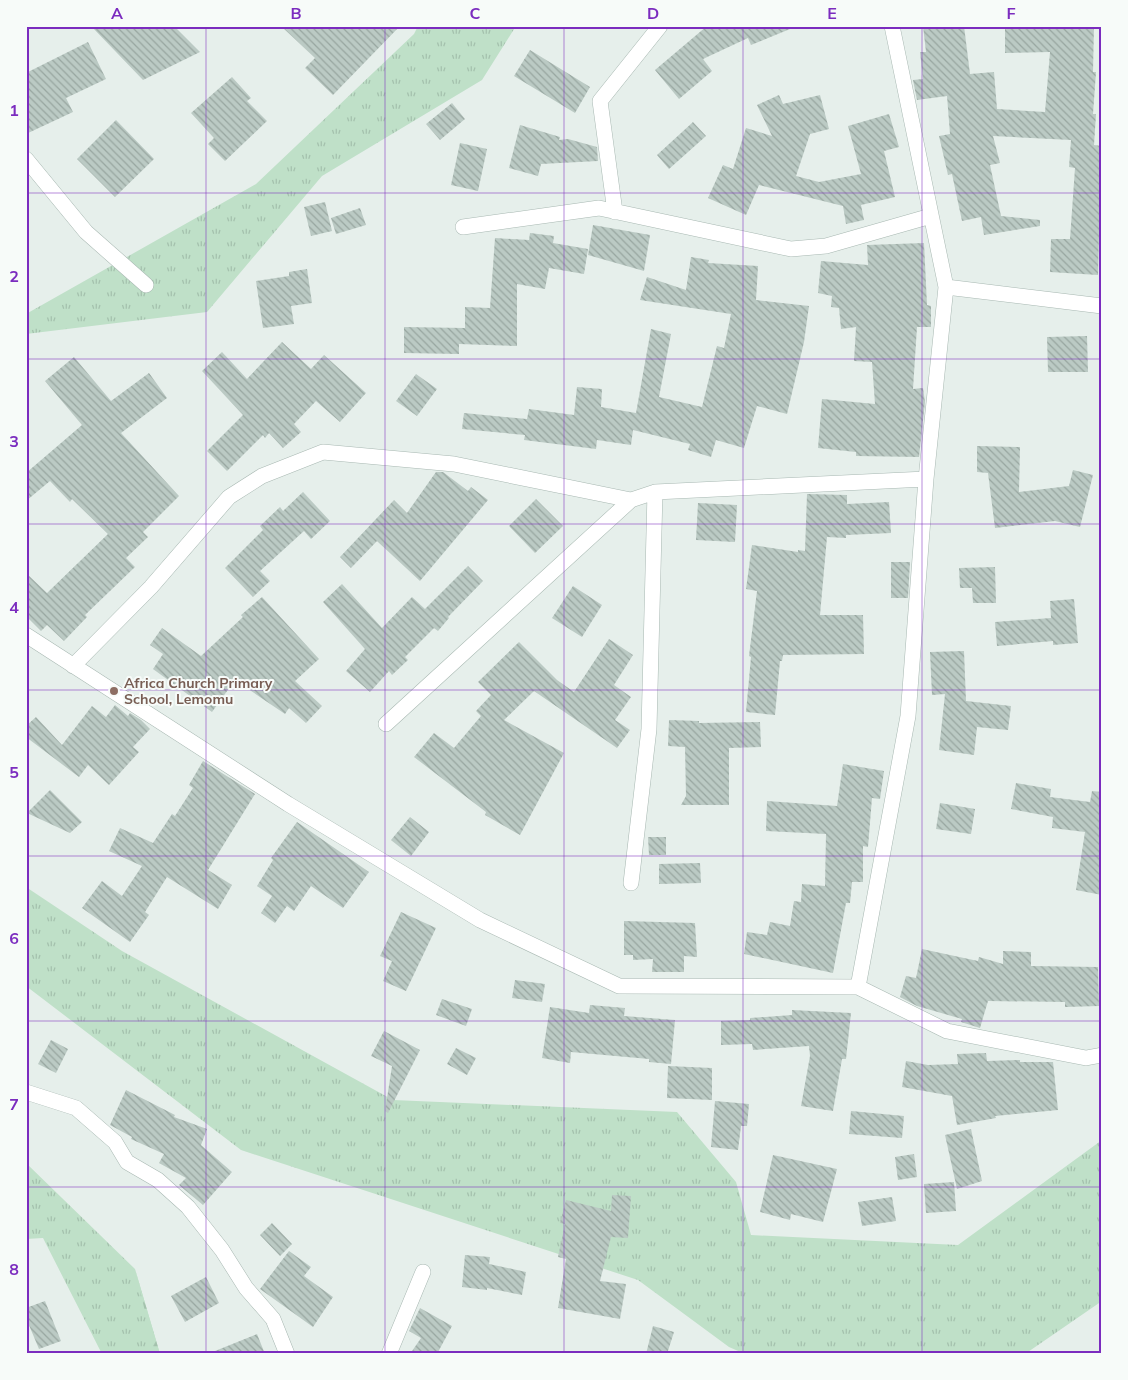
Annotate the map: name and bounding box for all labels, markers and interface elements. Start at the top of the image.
text: A [111,3,123,23]
text: B [290,3,302,23]
text: C [470,3,481,23]
text: D [647,3,659,23]
text: E [827,3,837,23]
text: F [1006,3,1016,23]
text: 1 [9,100,19,120]
text: 2 [9,266,19,286]
text: 3 [9,431,19,451]
text: 4 [9,597,19,617]
place label: Africa Church Primary School, Lemomu [124,674,273,708]
marker: Africa Church Primary School, Lemomu [108,685,120,697]
text: 5 [9,762,19,782]
text: 6 [9,928,19,948]
text: 7 [9,1094,19,1114]
text: 8 [9,1259,19,1279]

